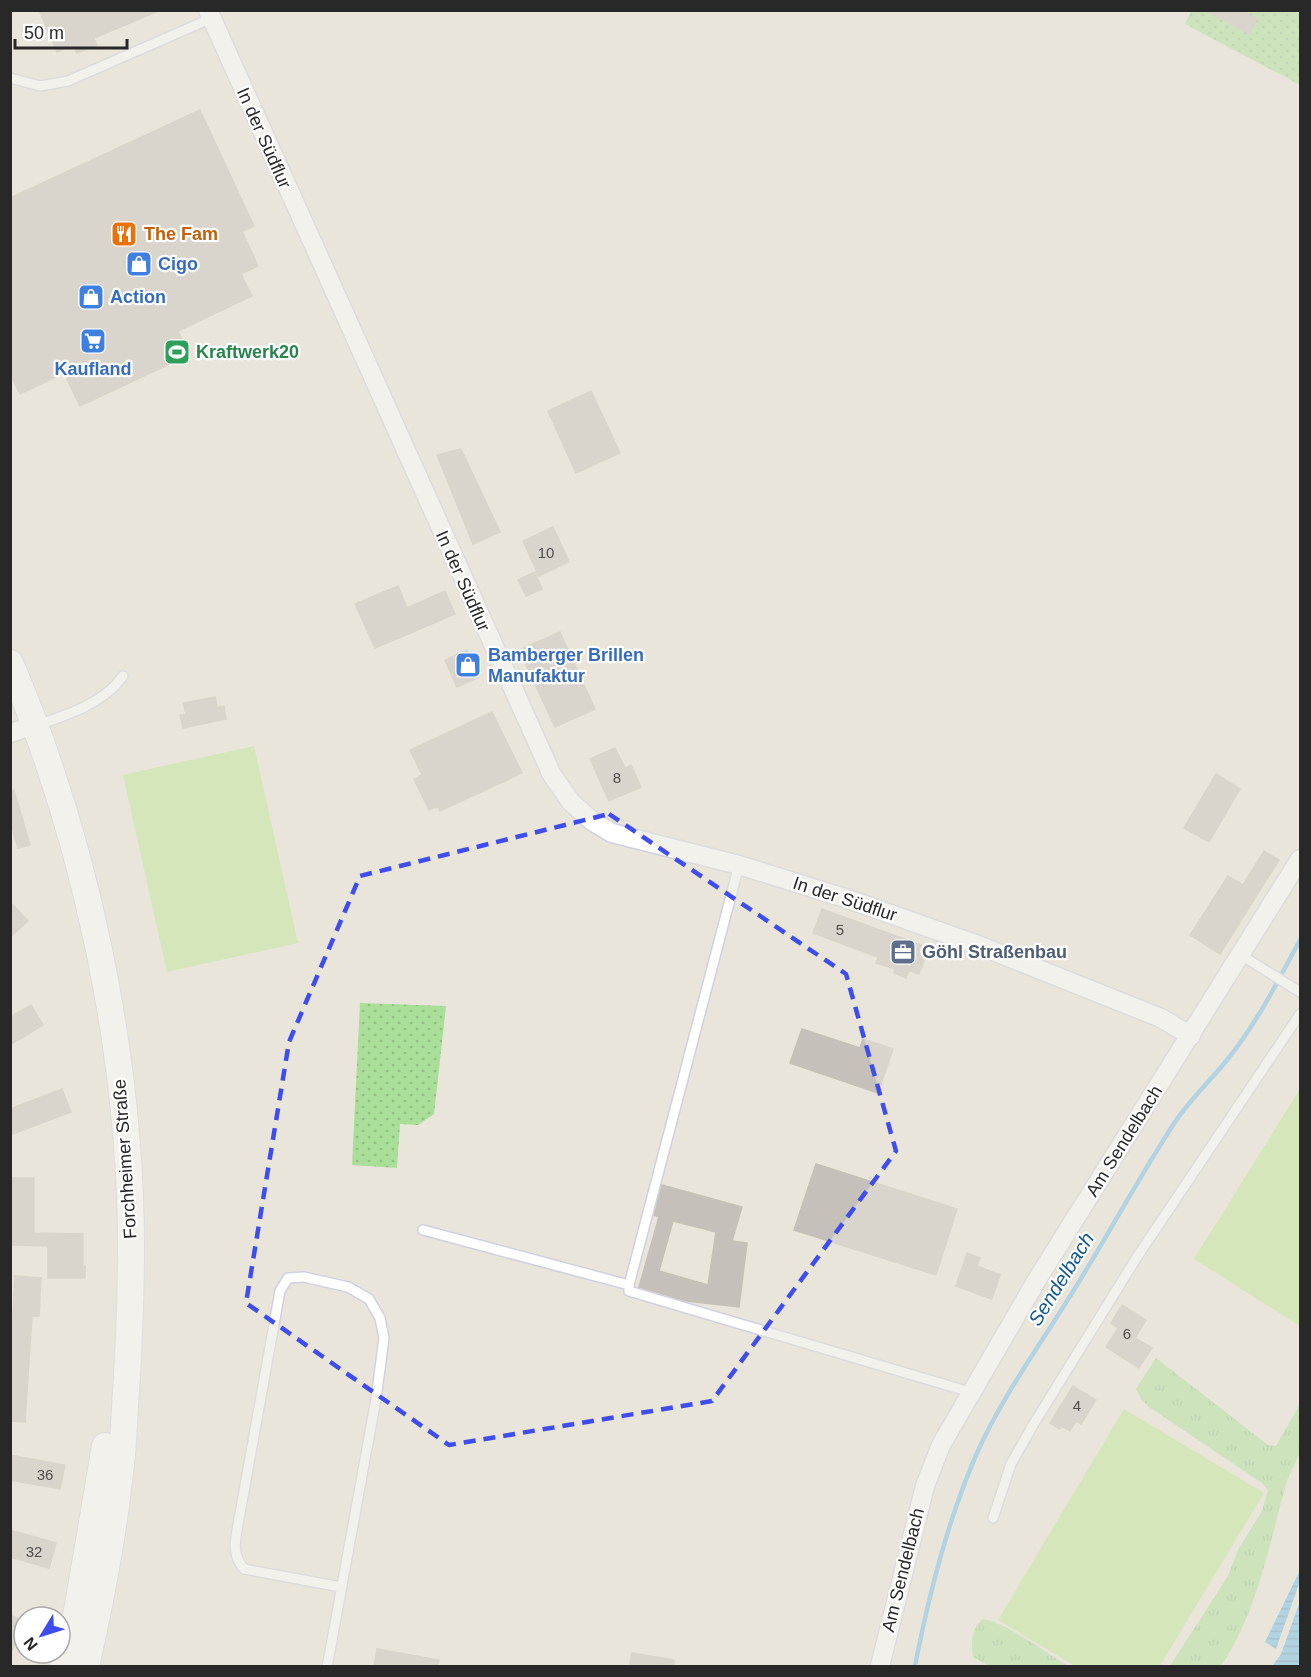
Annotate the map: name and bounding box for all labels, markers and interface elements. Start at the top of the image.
scale bar [15,12,128,50]
text: 50 m [24,23,64,43]
street label: In der Südflur [233,85,295,191]
restaurant icon: The Fam [109,219,139,249]
place label: The Fam [144,224,218,244]
shop icon: Cigo [124,249,154,279]
place label: Cigo [158,254,198,274]
shop icon: Action [76,282,106,312]
place label: Action [110,287,166,307]
supermarket icon: Kaufland [78,326,108,356]
sports icon: Kraftwerk20 [162,337,192,367]
place label: Kraftwerk20 [196,342,299,362]
place label: Kaufland [54,359,132,379]
street label: In der Südflur [432,528,494,634]
house number: 10 [538,544,554,561]
place label: Bamberger Brillen Manufaktur [488,645,644,686]
shop icon: Bamberger Brillen Manufaktur [453,650,483,680]
house number: 8 [613,769,621,786]
street label: In der Südflur [791,873,899,925]
house number: 5 [836,921,844,938]
office icon: Göhl Straßenbau [888,937,918,967]
place label: Göhl Straßenbau [922,942,1067,962]
street label: Forchheimer Straße [109,1078,141,1240]
street label: Am Sendelbach [1082,1082,1166,1200]
water label: Sendelbach [1024,1228,1098,1330]
house number: 6 [1123,1325,1131,1342]
house number: 4 [1073,1397,1081,1414]
house number: 36 [37,1466,53,1483]
street label: Am Sendelbach [878,1506,928,1634]
house number: 32 [26,1543,42,1560]
north arrow [12,1605,72,1665]
text: N [20,1634,41,1654]

